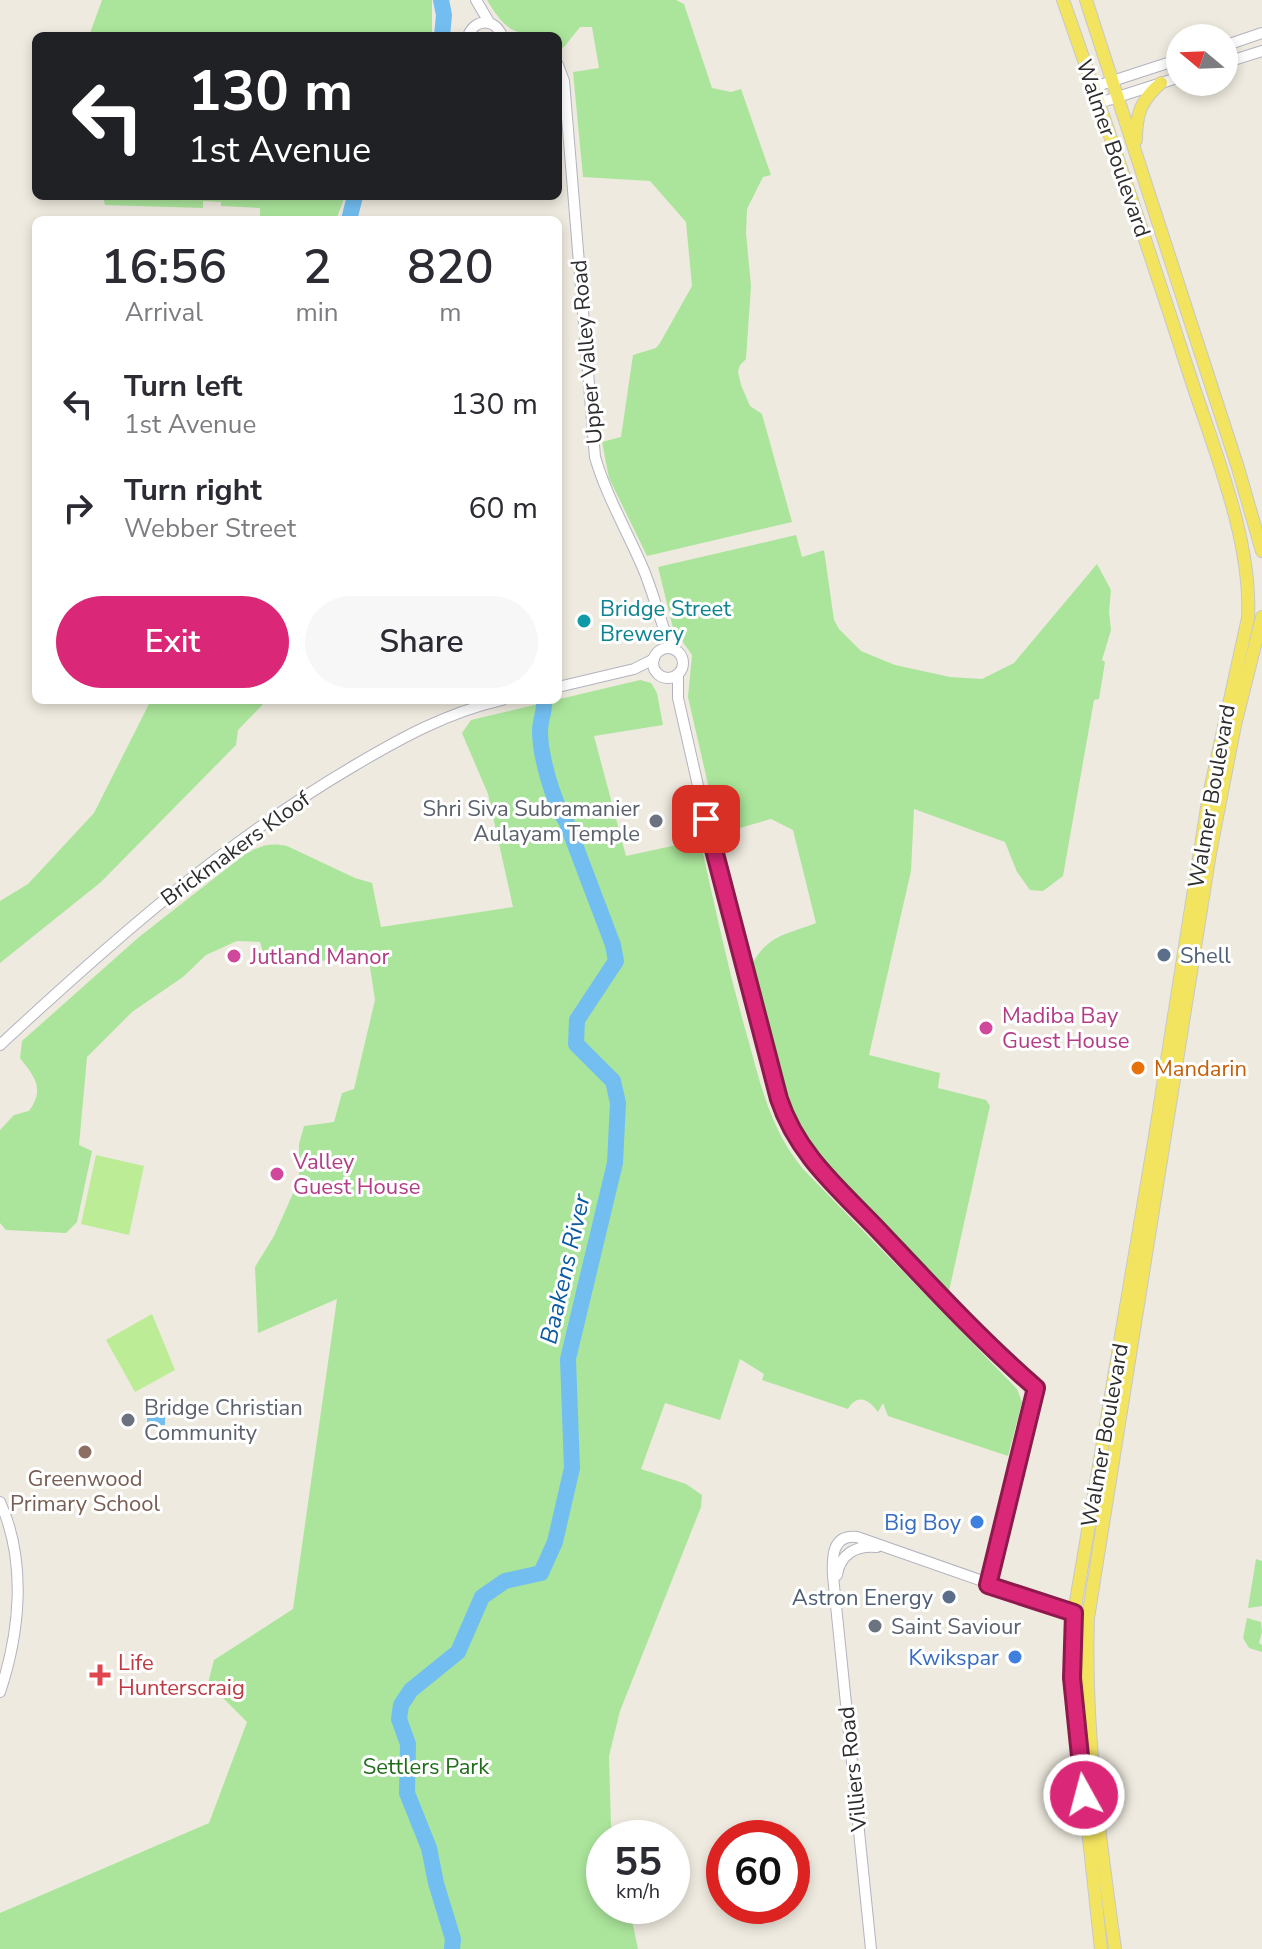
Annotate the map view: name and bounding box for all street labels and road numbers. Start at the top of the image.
street label: Walmer Boulevard [1069,56,1158,241]
street label: Upper Valley Road [564,258,610,445]
street label: Walmer Boulevard [1181,702,1243,890]
street label: Brickmakers Kloof [155,784,317,913]
street label: Walmer Boulevard [1074,1341,1136,1529]
street label: Villiers Road [832,1705,875,1834]

